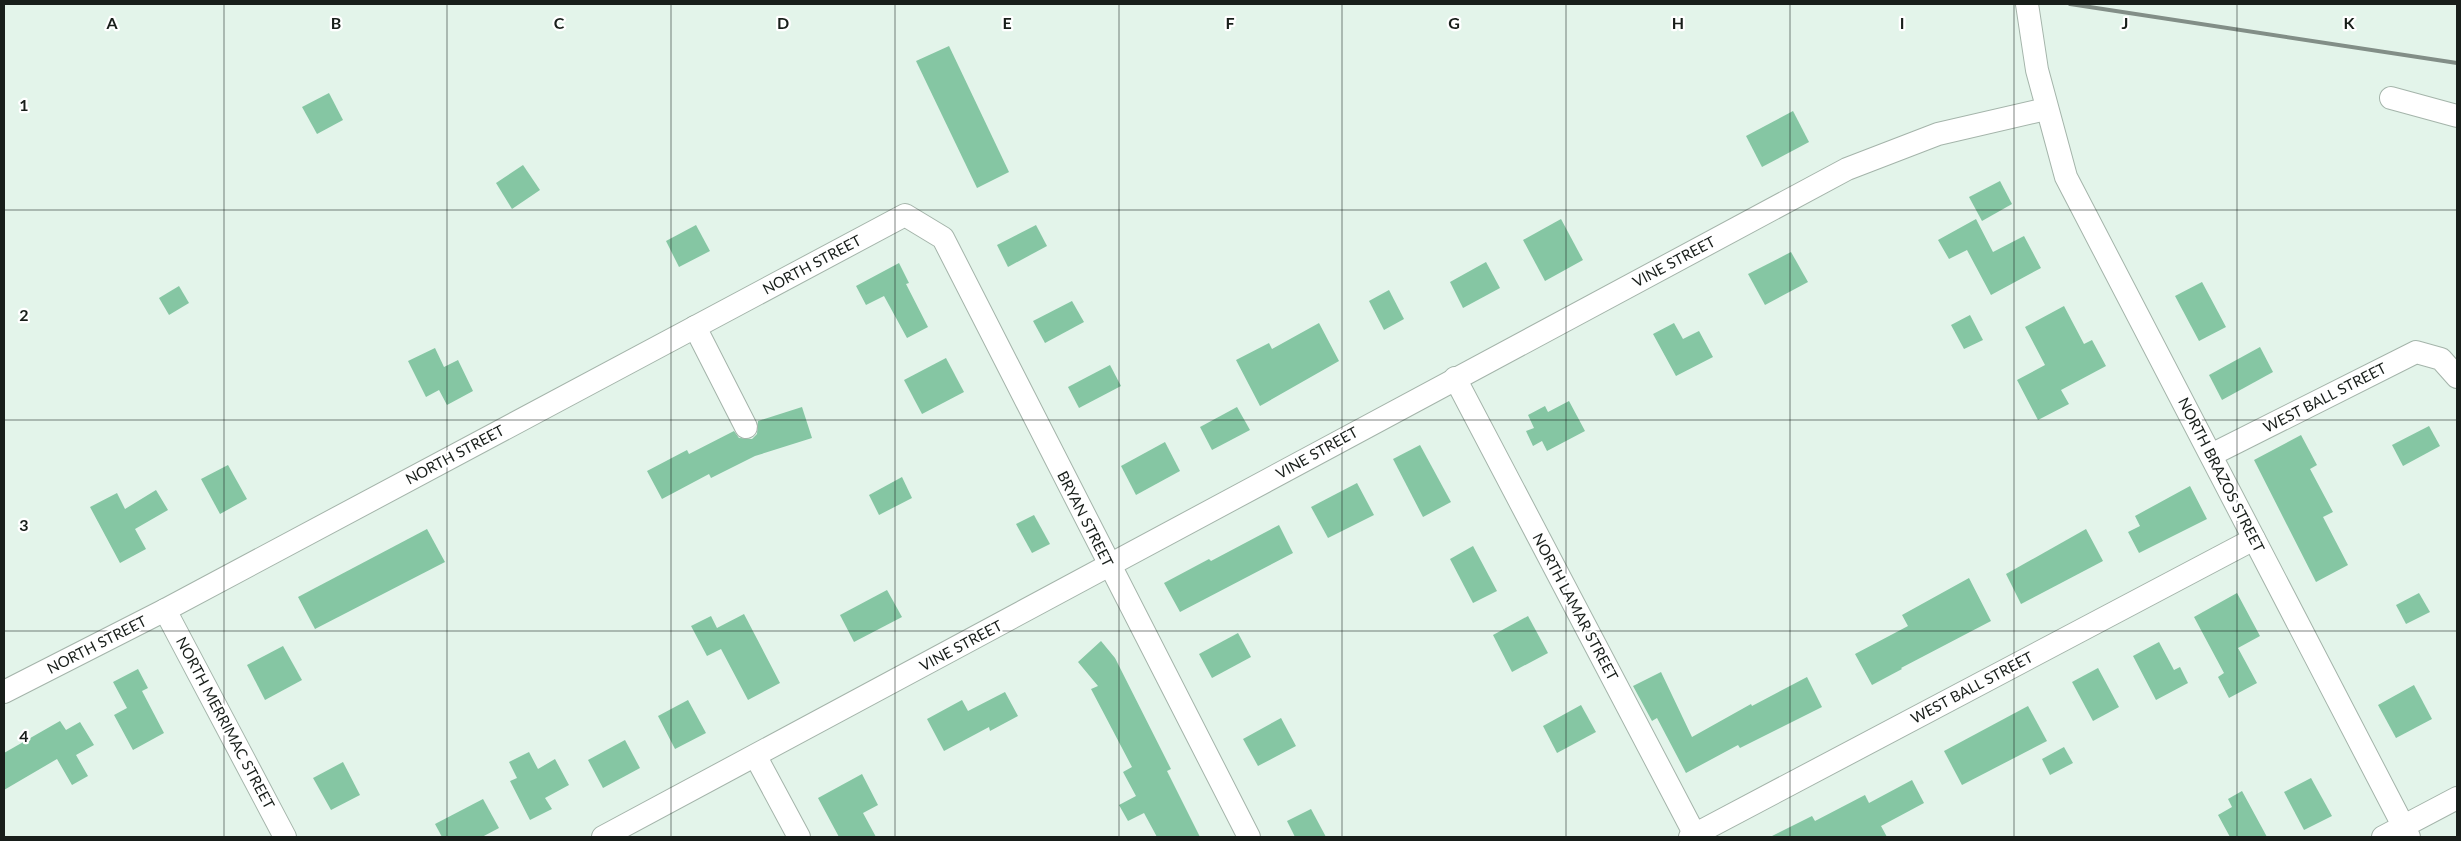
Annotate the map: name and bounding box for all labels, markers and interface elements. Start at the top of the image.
text: A [105,13,118,32]
text: B [331,13,341,32]
text: C [554,13,565,32]
text: D [777,13,789,32]
text: E [1002,13,1012,32]
text: F [1225,13,1235,32]
text: G [1448,13,1460,32]
text: H [1672,13,1684,32]
text: I [1900,13,1904,32]
text: J [2122,13,2128,32]
text: K [2344,13,2356,32]
text: 1 [19,95,29,114]
street label: NORTH STREET [759,230,864,298]
street label: VINE STREET [1629,232,1718,290]
text: 2 [19,305,29,324]
street label: WEST BALL STREET [2260,358,2389,436]
street label: NORTH BRAZOS STREET [2175,394,2269,555]
street label: NORTH STREET [402,420,507,488]
street label: VINE STREET [1272,422,1361,482]
street label: BRYAN STREET [1054,468,1118,570]
text: 3 [19,515,29,534]
street label: NORTH LAMAR STREET [1529,530,1622,683]
street label: NORTH STREET [44,611,149,677]
street label: VINE STREET [916,616,1005,674]
street label: NORTH MERRIMAC STREET [173,633,279,812]
street label: WEST BALL STREET [1907,647,2036,727]
text: 4 [19,726,29,745]

